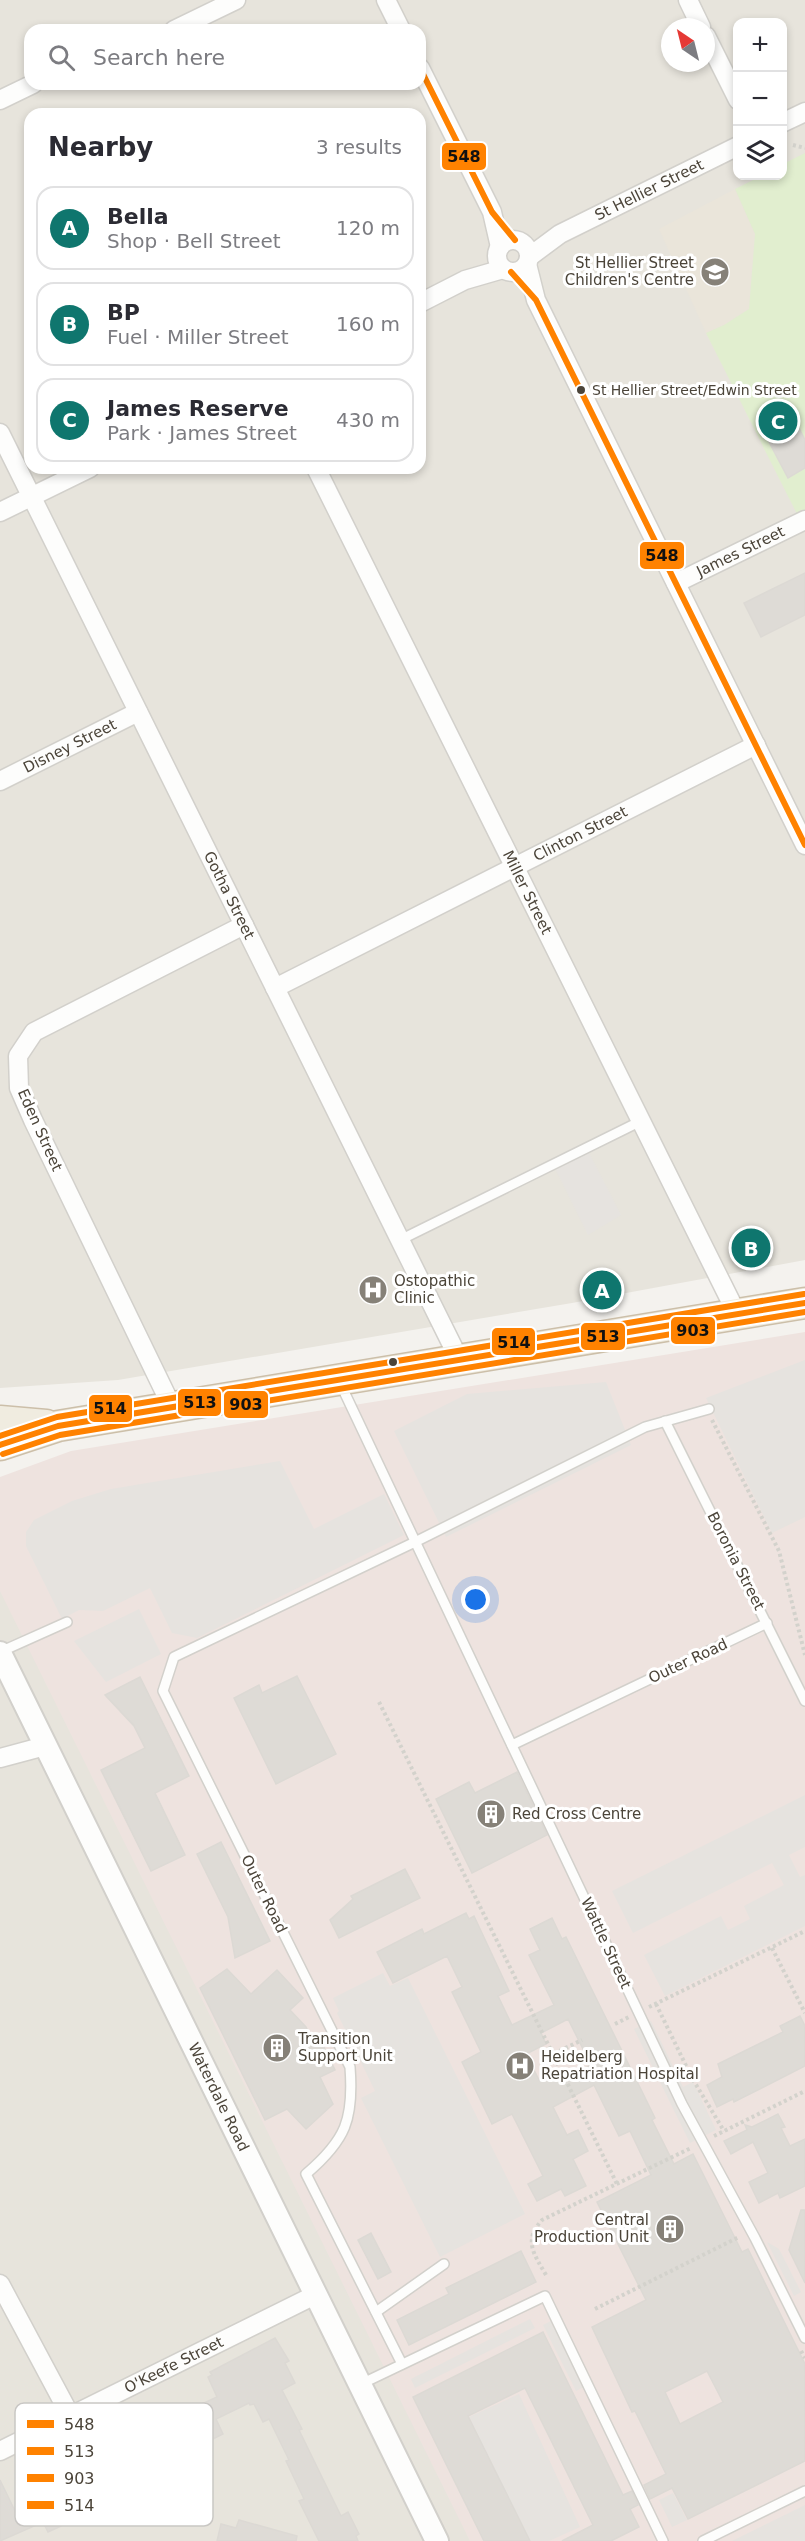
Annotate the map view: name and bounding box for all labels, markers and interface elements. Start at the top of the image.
north arrow [661,18,715,72]
map controls [733,18,787,180]
button: + [733,18,787,72]
search box [24,24,426,90]
icon: search [45,41,78,74]
text: Search here [93,45,225,70]
button: − [733,72,787,126]
button: layers [733,126,787,180]
text: Nearby [48,132,153,162]
text: 3 results [316,135,402,159]
line badge: 548 [441,142,487,171]
text: 548 [447,147,481,166]
street label: St Hellier Street [592,155,707,224]
text: Bella [107,204,169,229]
text: A [62,216,77,240]
text: 120 m [336,216,400,240]
text: Shop · Bell Street [107,229,281,253]
place label: St Hellier Street Children's Centre [565,254,694,289]
school or university icon: St Hellier Street Children's Centre [699,256,731,288]
text: BP [107,300,140,325]
text: B [62,312,77,336]
text: 160 m [336,312,400,336]
text: Fuel · Miller Street [107,325,289,349]
place label: St Hellier Street/Edwin Street [592,382,797,398]
marker: St Hellier Street/Edwin Street [575,384,587,396]
text: James Reserve [107,396,289,421]
pin: C [758,398,798,444]
text: C [62,408,77,432]
text: 430 m [336,408,400,432]
text: Park · James Street [107,421,297,445]
street label: James Street [693,522,788,581]
line badge: 548 [639,541,685,570]
text: 548 [645,546,679,565]
street label: Disney Street [20,715,119,777]
street label: Clinton Street [530,802,631,865]
street label: Miller Street [499,847,556,937]
street label: Gotha Street [200,848,259,942]
street label: Eden Street [14,1086,66,1174]
pin: B [732,1226,771,1270]
pin: A [582,1268,622,1312]
place label: Ostopathic Clinic [394,1272,475,1307]
hospital icon: Ostopathic Clinic [357,1274,389,1306]
line badge: 903 [670,1316,716,1345]
text: 903 [676,1321,710,1340]
line badge: 513 [580,1322,626,1351]
line badge: 514 [491,1327,536,1356]
text: 513 [586,1327,620,1346]
text: 514 [497,1333,531,1352]
unlabelled marker [387,1356,399,1368]
line badge: 513 [177,1388,222,1417]
line badge: 903 [223,1390,269,1419]
text: 513 [183,1393,217,1412]
line badge: 514 [88,1394,133,1423]
text: 903 [229,1395,263,1414]
text: 514 [93,1399,127,1418]
street label: Boronia Street [704,1509,769,1613]
your location [461,1585,490,1614]
street label: Outer Road [646,1635,730,1687]
building icon: Red Cross Centre [475,1798,507,1830]
place label: Red Cross Centre [512,1805,641,1823]
street label: Outer Road [237,1852,291,1936]
street label: Wattle Street [577,1895,635,1992]
place label: Transition Support Unit [297,2030,393,2065]
building icon: Transition Support Unit [261,2032,293,2064]
street label: Waterdale Road [184,2040,253,2154]
place label: Heidelberg Repatriation Hospital [541,2048,699,2083]
hospital icon: Heidelberg Repatriation Hospital [504,2050,536,2082]
place label: Central Production Unit [534,2211,649,2246]
building icon: Central Production Unit [654,2213,686,2245]
street label: O'Keefe Street [121,2333,227,2397]
legend [15,2403,213,2526]
text: 548 [64,2415,95,2434]
text: 513 [64,2442,95,2461]
text: 903 [64,2469,95,2488]
text: 514 [64,2496,95,2515]

